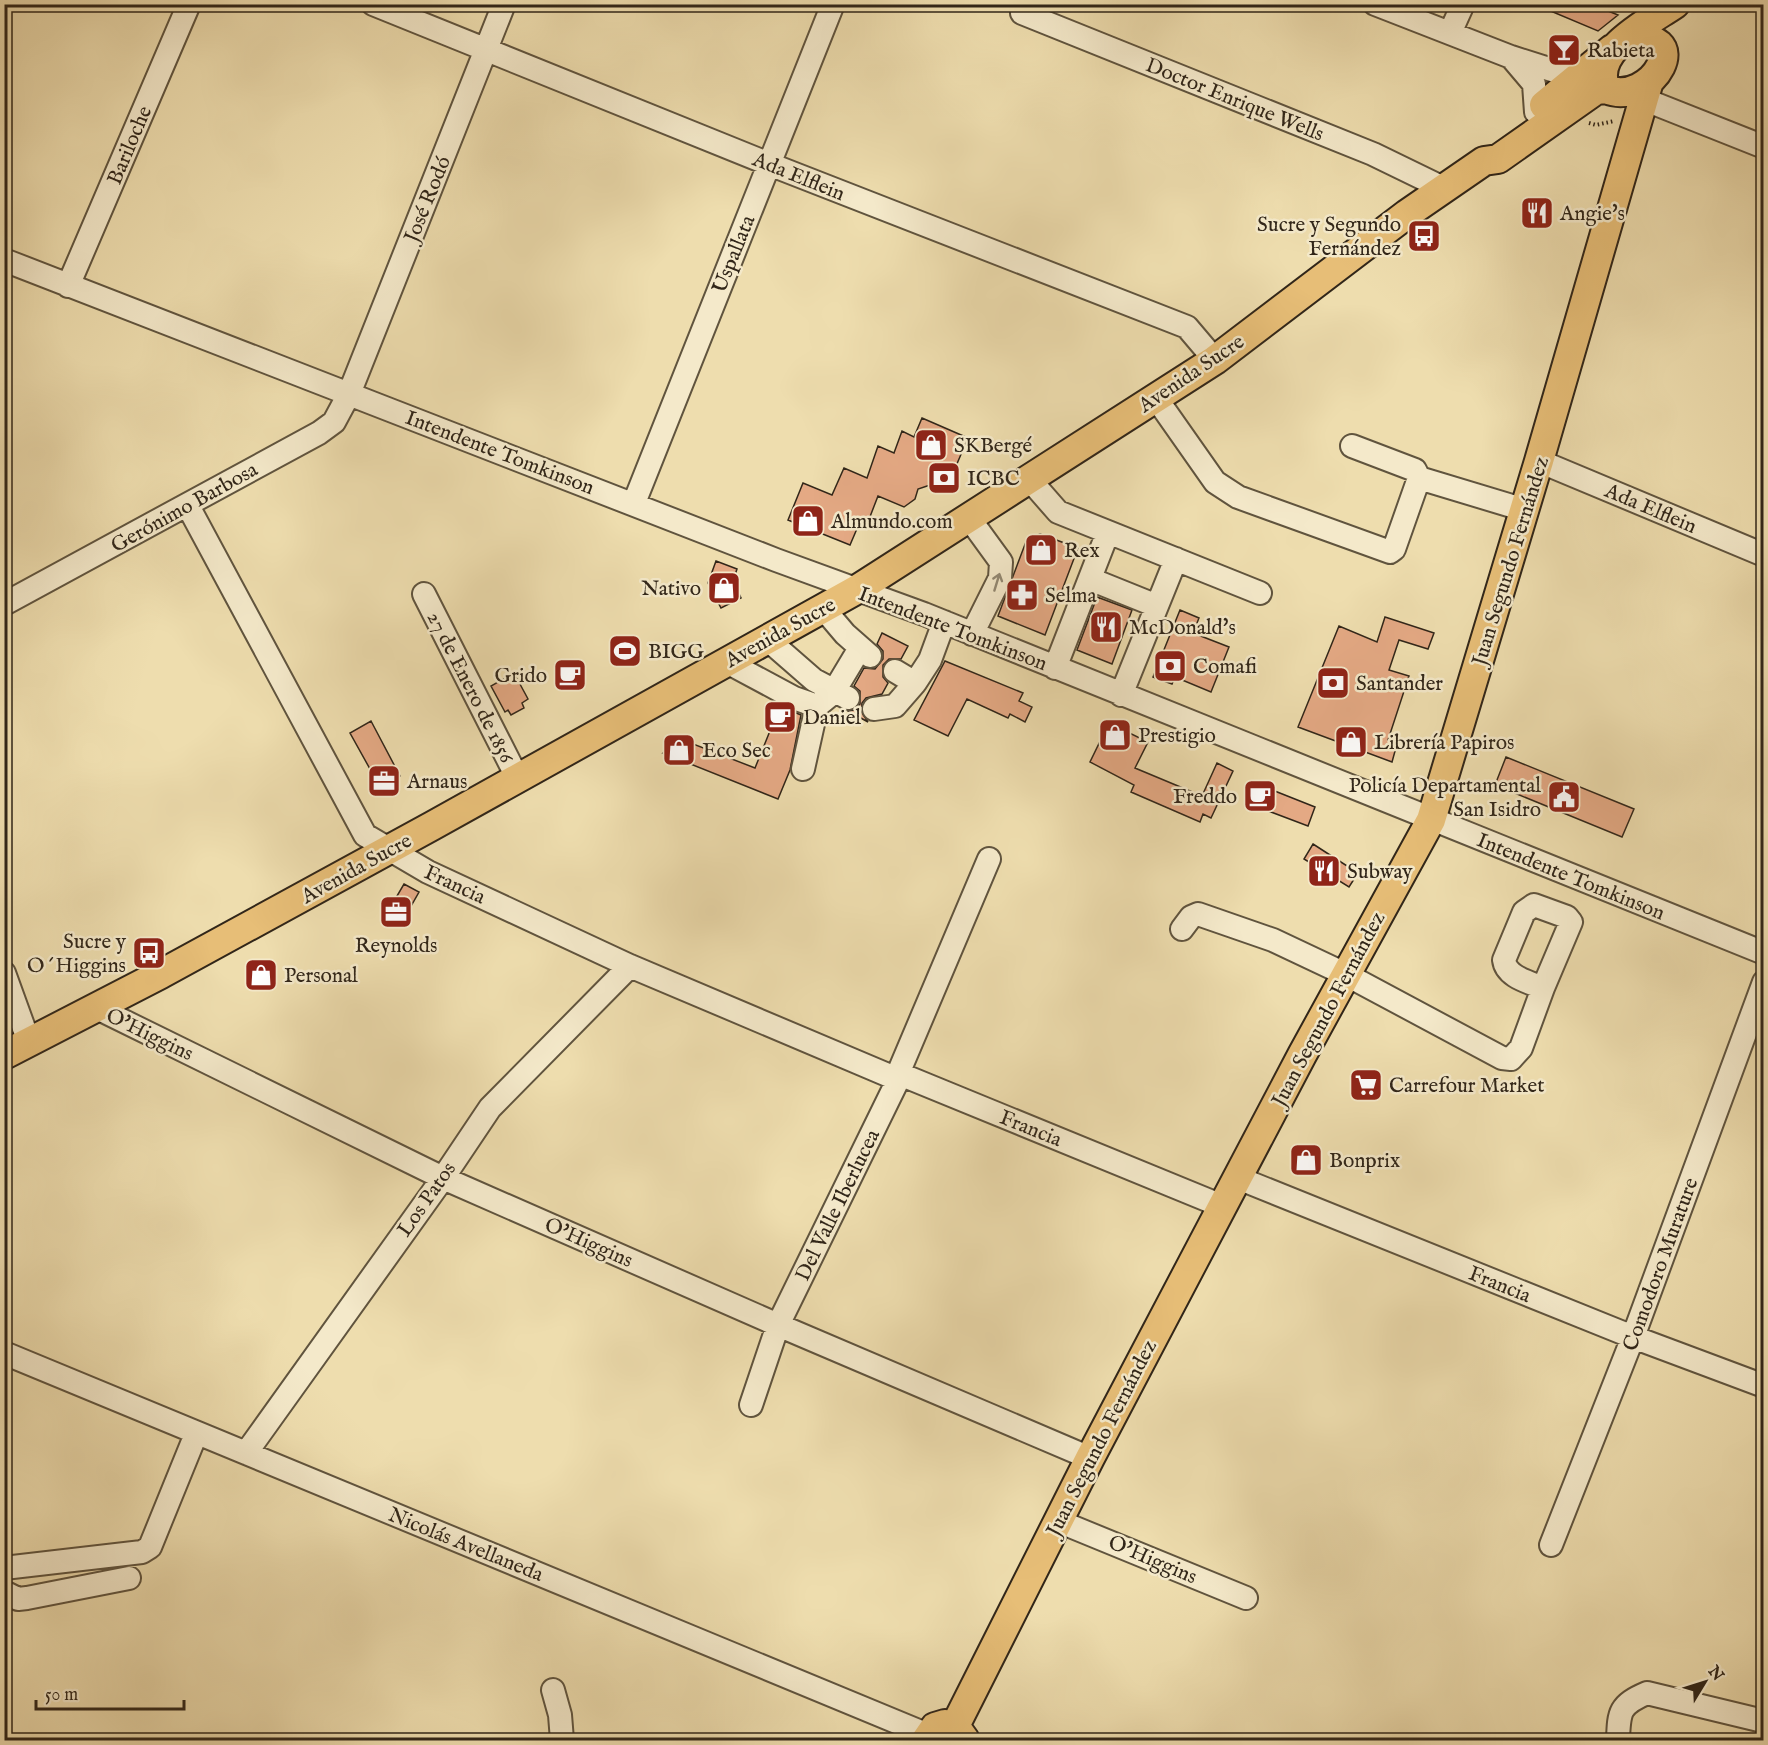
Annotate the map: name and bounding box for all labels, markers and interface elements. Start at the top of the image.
bar icon: Rabieta [1546,32,1582,68]
place label: Rabieta [1587,38,1655,65]
street label: Doctor Enrique Wells [1141,52,1328,148]
street label: Bariloche [102,102,159,189]
street label: Ada Elflein [747,146,849,208]
street label: José Rodó [398,152,458,249]
restaurant icon: Angie's [1519,195,1555,231]
place label: Angie's [1559,201,1625,228]
street label: Uspallata [707,211,763,298]
place label: Sucre y Segundo Fernández [1257,212,1401,263]
bus stop icon: Sucre y Segundo Fernández [1406,218,1442,254]
street label: Avenida Sucre [1133,329,1250,420]
street label: Intendente Tomkinson [401,405,598,502]
shop icon: SKBergé [913,427,949,463]
place label: SKBergé [954,433,1033,460]
street label: Juan Segundo Fernández [1466,453,1556,671]
street label: Gerónimo Barbosa [107,456,264,560]
bank icon: ICBC [926,460,962,496]
place label: ICBC [967,466,1020,493]
street label: Ada Elflein [1600,478,1700,541]
shop icon: Almundo.com [790,503,826,539]
place label: Almundo.com [830,509,953,536]
shop icon: Rex [1023,532,1059,568]
place label: Rex [1064,538,1100,565]
shop icon: Nativo [706,570,742,606]
one-way arrow [992,573,1003,592]
place label: Nativo [641,576,701,603]
pharmacy icon: Selma [1004,577,1040,613]
street label: Intendente Tomkinson [854,581,1051,678]
place label: Selma [1045,583,1097,610]
street label: Avenida Sucre [720,592,841,675]
street label: 27 de Enero de 1856 [420,607,520,769]
restaurant icon: McDonald's [1088,609,1124,645]
place label: McDonald's [1129,615,1236,642]
sports icon: BIGG [607,633,643,669]
place label: BIGG [648,639,704,666]
bank icon: Comafi [1152,648,1188,684]
place label: Comafi [1193,654,1257,681]
cafe icon: Grido [552,657,588,693]
place label: Grido [495,663,547,690]
bank icon: Santander [1315,665,1351,701]
place label: Santander [1356,671,1443,698]
cafe icon: Daniel [762,699,798,735]
place label: Daniel [803,705,861,732]
shop icon: Prestigio [1097,717,1133,753]
place label: Prestigio [1138,723,1216,750]
shop icon: Librería Papiros [1333,724,1369,760]
place label: Librería Papiros [1374,730,1514,757]
shop icon: Eco Sec [661,732,697,768]
place label: Eco Sec [702,738,771,765]
office icon: Arnaus [366,763,402,799]
place label: Arnaus [406,769,467,796]
place label: Policía Departamental San Isidro [1349,773,1541,824]
cafe icon: Freddo [1242,778,1278,814]
public building icon: Policía Departamental San Isidro [1546,779,1582,815]
place label: Freddo [1173,784,1237,811]
street label: Intendente Tomkinson [1472,827,1668,927]
street label: Avenida Sucre [296,828,417,911]
restaurant icon: Subway [1306,853,1342,889]
street label: Francia [419,859,490,912]
place label: Subway [1347,859,1413,886]
office icon: Reynolds [378,894,414,930]
street label: Juan Segundo Fernández [1265,907,1392,1114]
place label: Sucre y O´Higgins [27,929,127,980]
place label: Reynolds [355,933,437,960]
bus stop icon: Sucre y O´Higgins [131,935,167,971]
shop icon: Personal [243,957,279,993]
place label: Personal [284,963,358,990]
street label: O'Higgins [101,1003,197,1068]
supermarket icon: Carrefour Market [1348,1067,1384,1103]
place label: Carrefour Market [1389,1073,1544,1100]
street label: Francia [995,1105,1066,1154]
street label: Del Valle Iberlucea [790,1124,887,1286]
shop icon: Bonprix [1288,1142,1324,1178]
place label: Bonprix [1329,1148,1400,1175]
street label: Los Patos [392,1157,463,1243]
street label: Comodoro Murature [1618,1174,1705,1355]
street label: O'Higgins [540,1212,637,1275]
street label: Francia [1464,1261,1535,1310]
street label: Juan Segundo Fernández [1040,1336,1164,1543]
street label: Nicolás Avellaneda [384,1502,548,1589]
street label: O'Higgins [1104,1530,1201,1591]
north arrow [1675,1652,1735,1712]
text: N [1702,1662,1727,1686]
scale bar [36,1673,184,1711]
text: 50 m [45,1684,78,1707]

